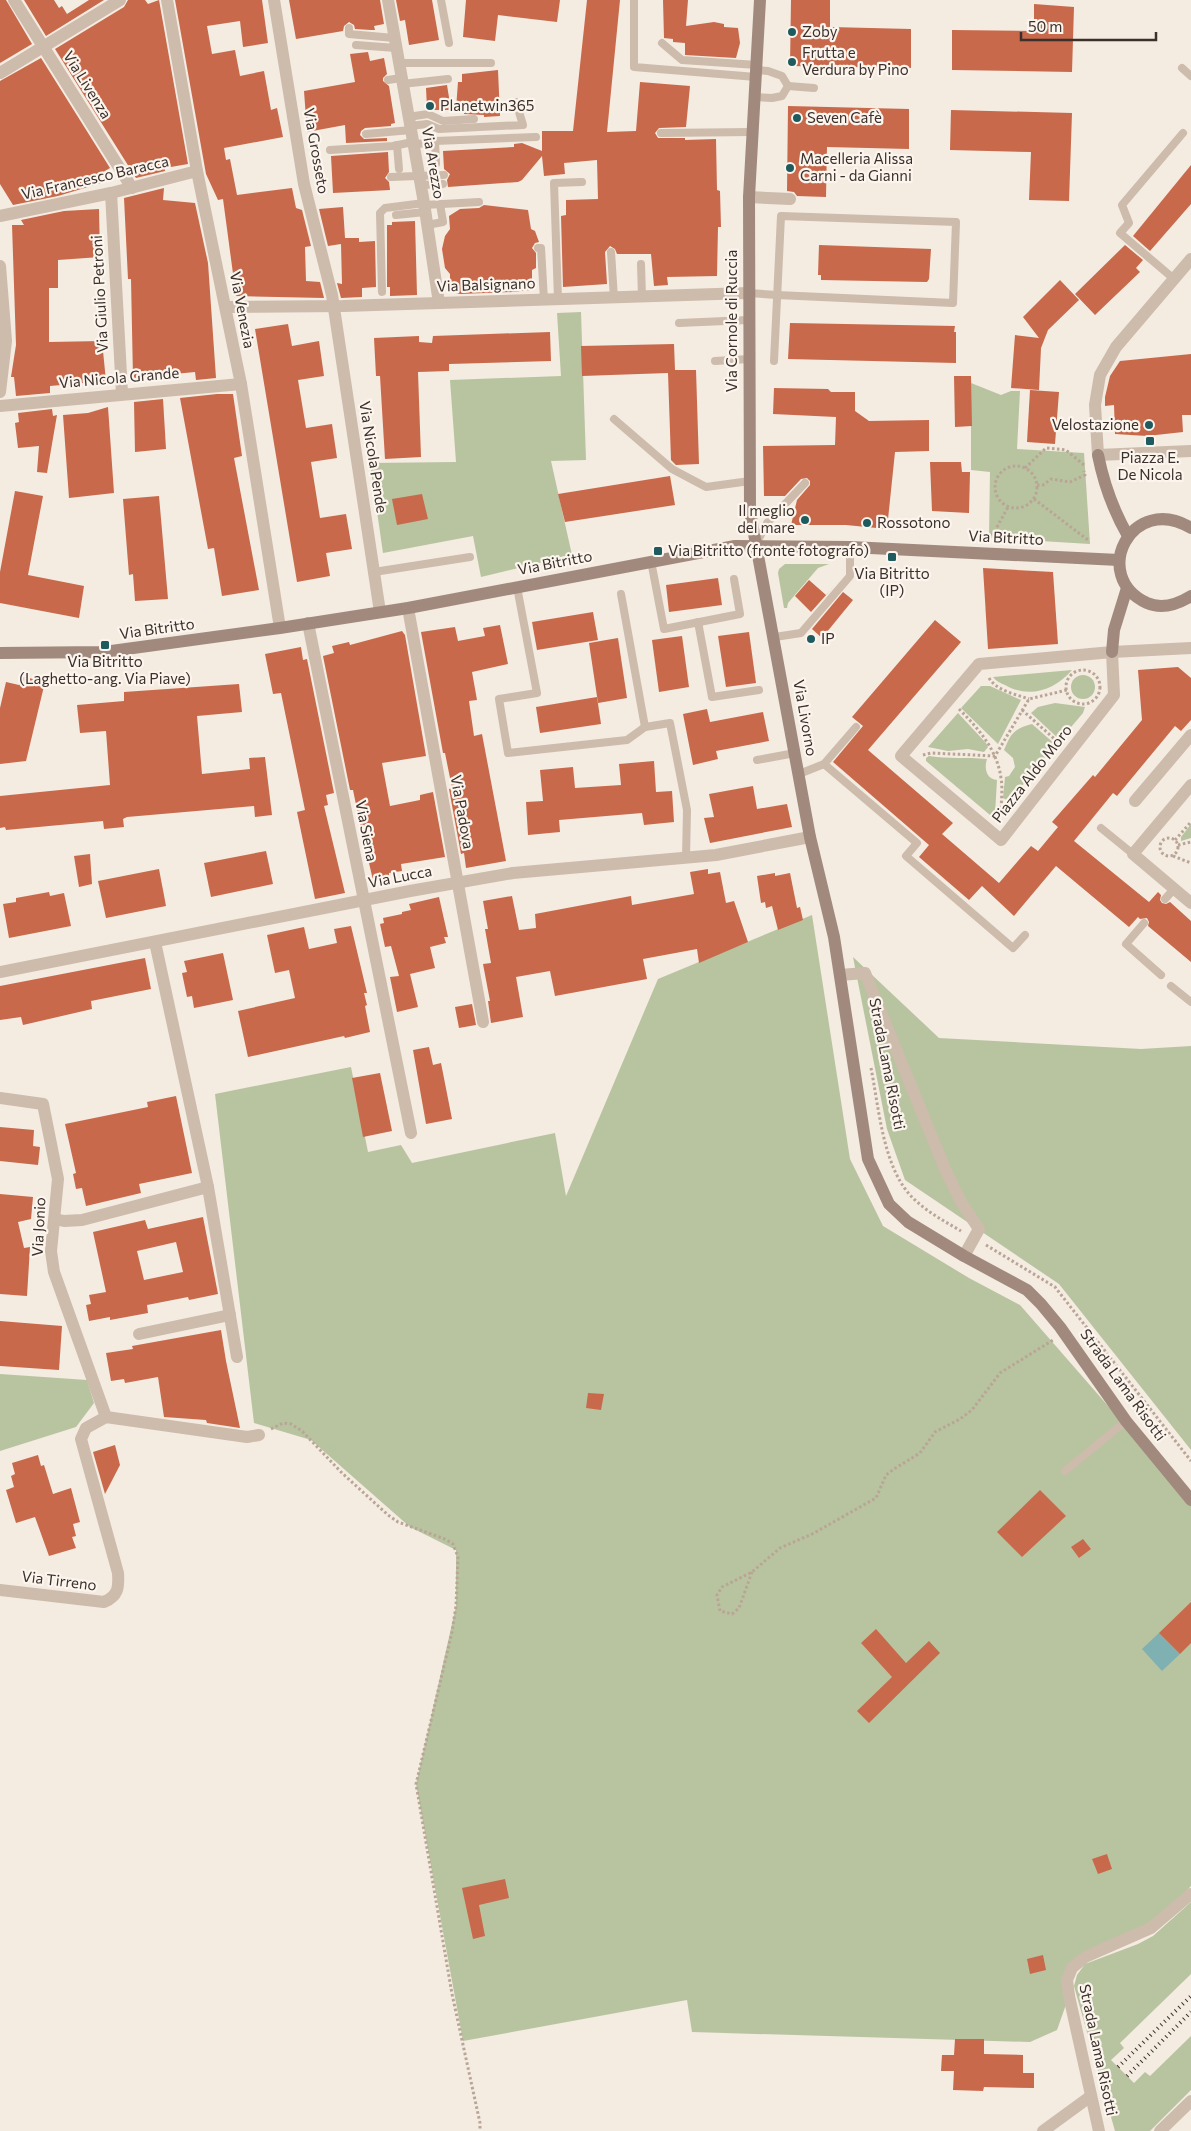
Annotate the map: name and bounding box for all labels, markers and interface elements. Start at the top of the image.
scale bar [1021,10,1156,42]
text: 50 m [1028,17,1062,35]
place label: Zoby [802,22,838,40]
marker: Zoby [786,26,798,38]
place label: Frutta e Verdura by Pino [802,43,909,78]
street label: Via Livenza [60,47,116,122]
marker: Frutta e Verdura by Pino [786,56,798,68]
place label: Planetwin365 [440,96,534,114]
marker: Planetwin365 [424,100,436,112]
street label: Via Grosseto [301,106,333,195]
place label: Seven Cafè [807,108,882,126]
marker: Seven Cafè [791,112,803,124]
street label: Via Arezzo [419,125,449,200]
place label: Macelleria Alissa Carni - da Gianni [800,149,913,184]
street label: Via Francesco Baracca [19,151,170,203]
marker: Macelleria Alissa Carni - da Gianni [784,162,796,174]
street label: Via Giulio Petroni [87,235,111,353]
street label: Via Cornole di Ruccia [722,250,740,392]
street label: Via Venezia [227,270,259,350]
street label: Via Balsignano [436,273,536,295]
street label: Via Nicola Grande [58,363,180,391]
street label: Via Nicola Pende [356,400,392,514]
place label: Velostazione [1052,415,1139,433]
marker: Velostazione [1143,419,1155,431]
marker: Piazza E. De Nicola [1144,435,1156,447]
place label: Piazza E. De Nicola [1117,448,1183,483]
place label: Il meglio del mare [737,501,795,536]
place label: Rossotono [877,513,950,531]
marker: Il meglio del mare [799,514,811,526]
marker: Rossotono [861,517,873,529]
street label: Via Bitritto [968,526,1044,548]
place label: Via Bitritto (fronte fotografo) [668,541,869,559]
marker: Via Bitritto (fronte fotografo) [652,545,664,557]
street label: Via Bitritto [516,546,594,578]
marker: Via Bitritto (IP) [886,551,898,563]
place label: Via Bitritto (IP) [854,564,930,599]
street label: Via Bitritto [118,614,196,642]
place label: IP [821,629,835,647]
marker: IP [805,633,817,645]
marker: Via Bitritto (Laghetto-ang. Via Piave) [99,639,111,651]
place label: Via Bitritto (Laghetto-ang. Via Piave) [19,652,191,687]
street label: Via Livorno [790,678,822,757]
street label: Piazza Aldo Moro [987,721,1075,826]
street label: Via Padova [448,773,478,850]
street label: Via Siena [352,799,382,863]
street label: Via Lucca [366,861,433,891]
street label: Strada Lama Risotti [866,996,910,1131]
street label: Via Jonio [27,1197,49,1257]
street label: Strada Lama Risotti [1077,1325,1170,1444]
street label: Via Tirreno [21,1566,98,1594]
street label: Strada Lama Risotti [1076,1982,1122,2117]

